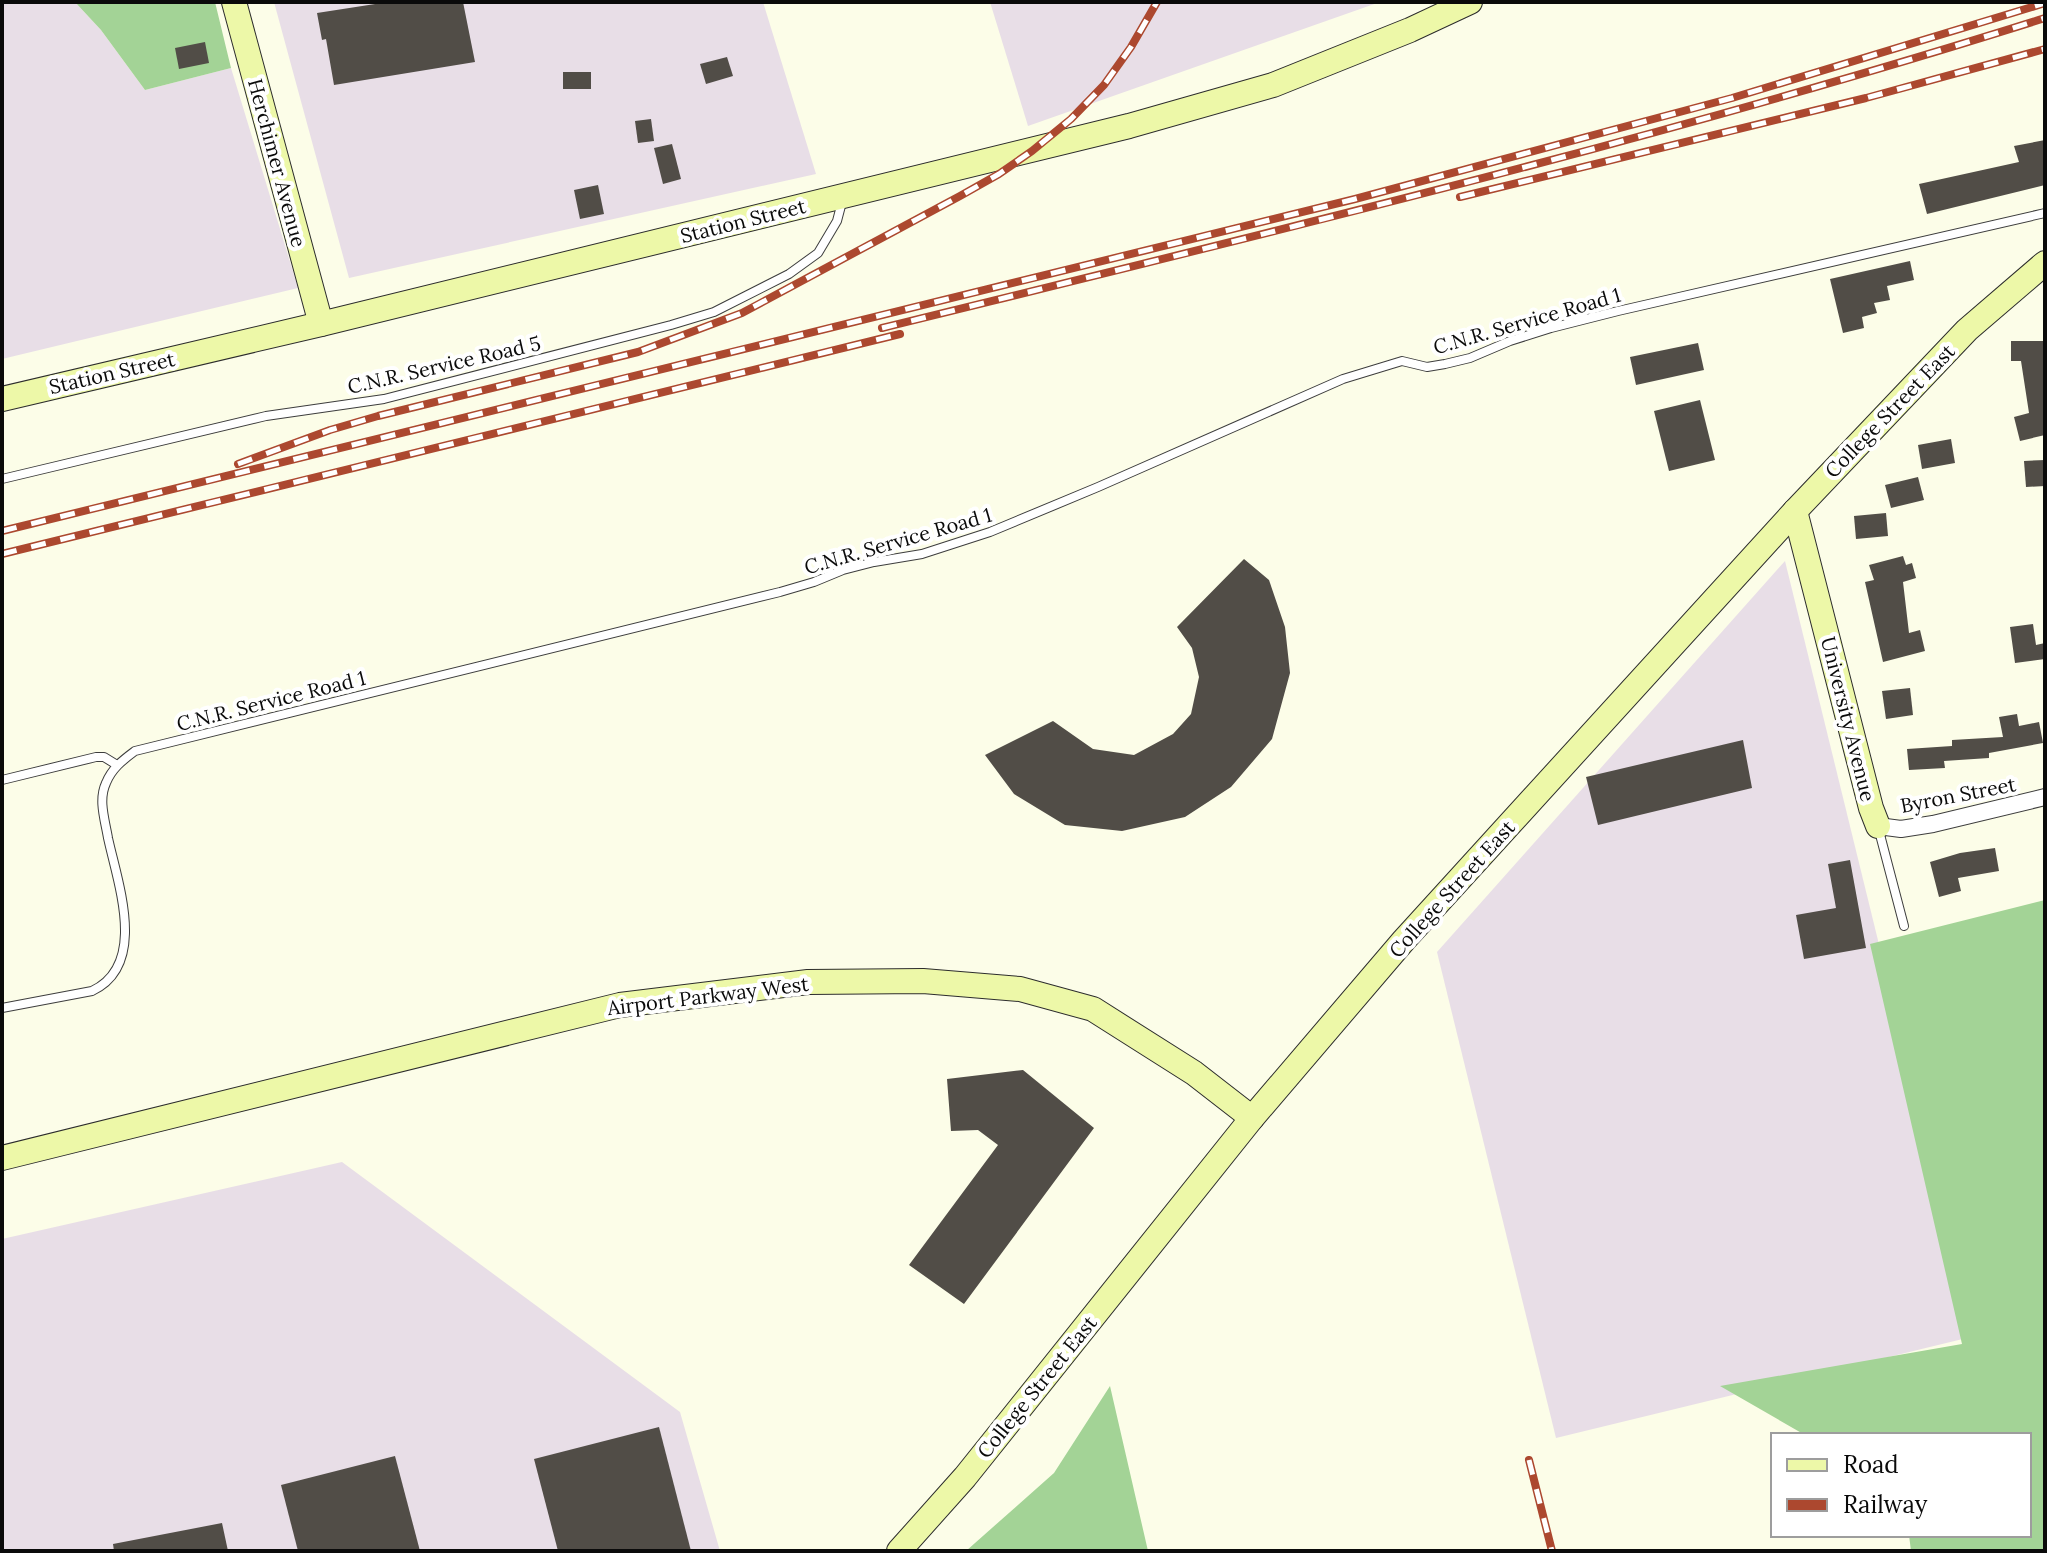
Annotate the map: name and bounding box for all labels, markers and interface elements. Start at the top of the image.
street label: Herchimer Avenue [243,76,312,250]
street label: Station Street [678,193,808,248]
street label: C.N.R. Service Road 1 [1430,282,1623,359]
street label: C.N.R. Service Road 5 [345,330,543,399]
street label: College Street East [1819,338,1960,483]
street label: Station Street [47,346,177,399]
street label: C.N.R. Service Road 1 [801,502,994,579]
street label: University Avenue [1816,634,1881,804]
street label: C.N.R. Service Road 1 [174,665,368,736]
street label: Byron Street [1898,771,2018,818]
street label: College Street East [1383,815,1520,962]
street label: Airport Parkway West [605,971,810,1020]
street label: College Street East [971,1310,1102,1463]
legend [1771,1433,2031,1537]
text: Road [1843,1449,1899,1480]
text: Railway [1843,1489,1928,1520]

